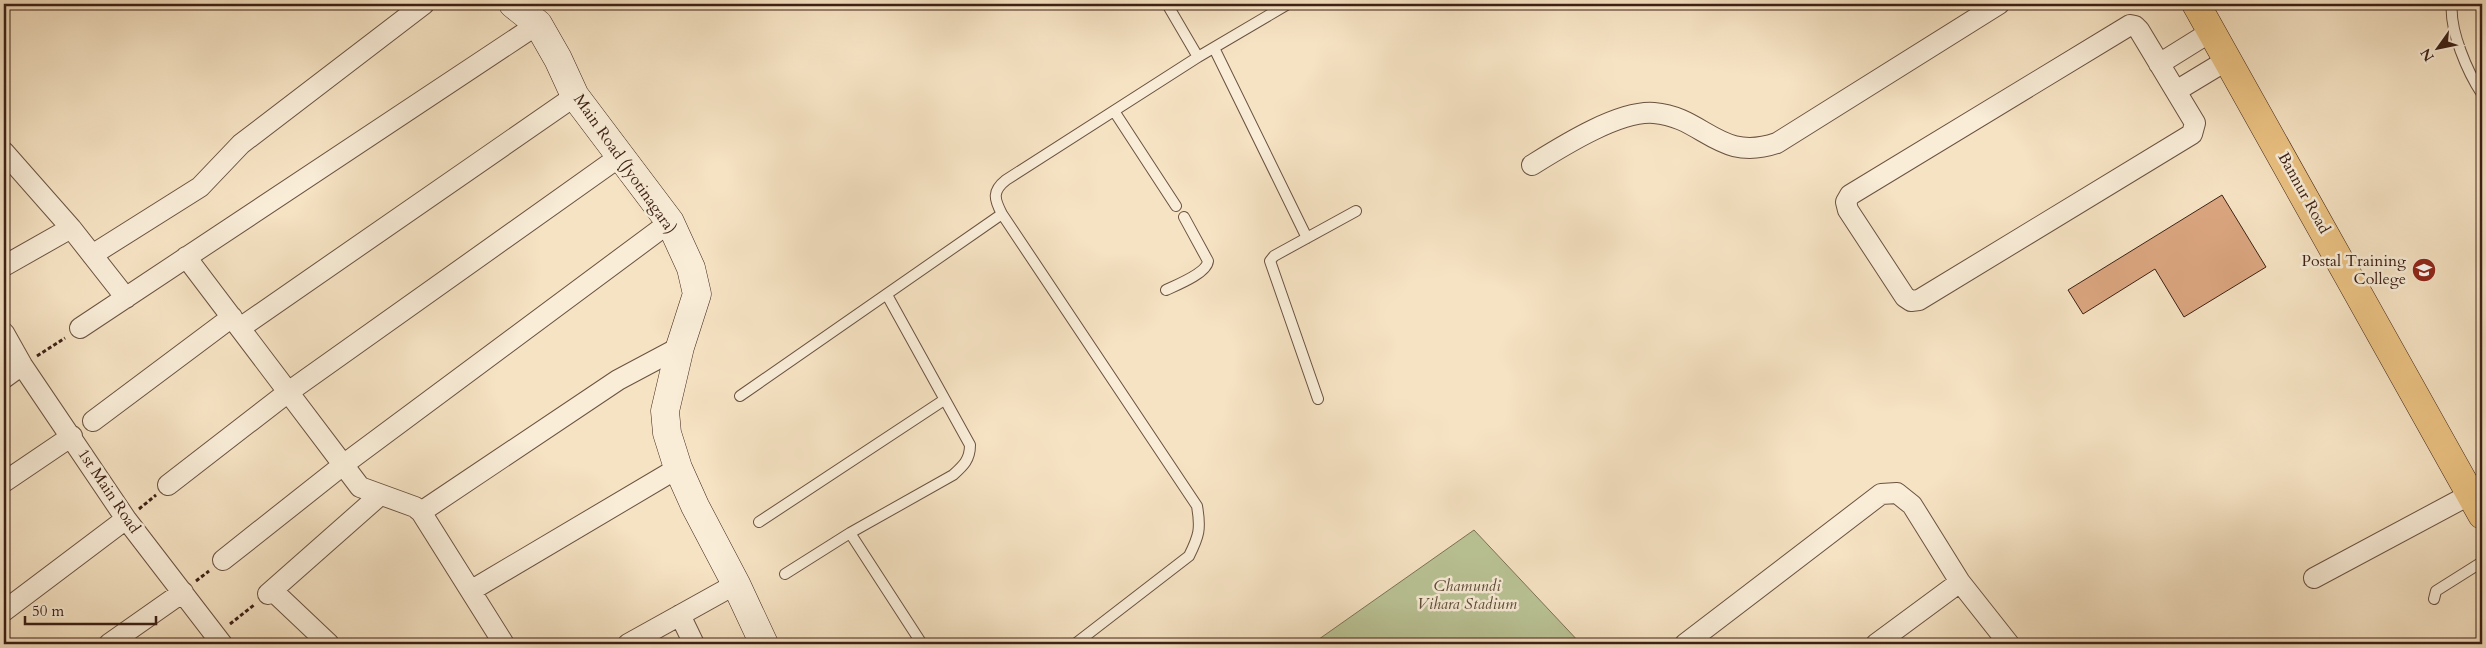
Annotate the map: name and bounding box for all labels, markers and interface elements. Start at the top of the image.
north arrow [2414,22,2464,72]
text: N [2416,45,2439,65]
street label: Main Road (Jyotinagara) [568,90,682,238]
street label: Bannur Road [2273,148,2336,238]
place label: Postal Training College [2302,250,2406,290]
school or university icon: Postal Training College [2411,257,2437,283]
street label: 1st Main Road [72,444,146,538]
park label: Chamundi Vihara Stadium [1417,575,1517,615]
scale bar [25,593,156,625]
text: 50 m [32,601,64,621]

